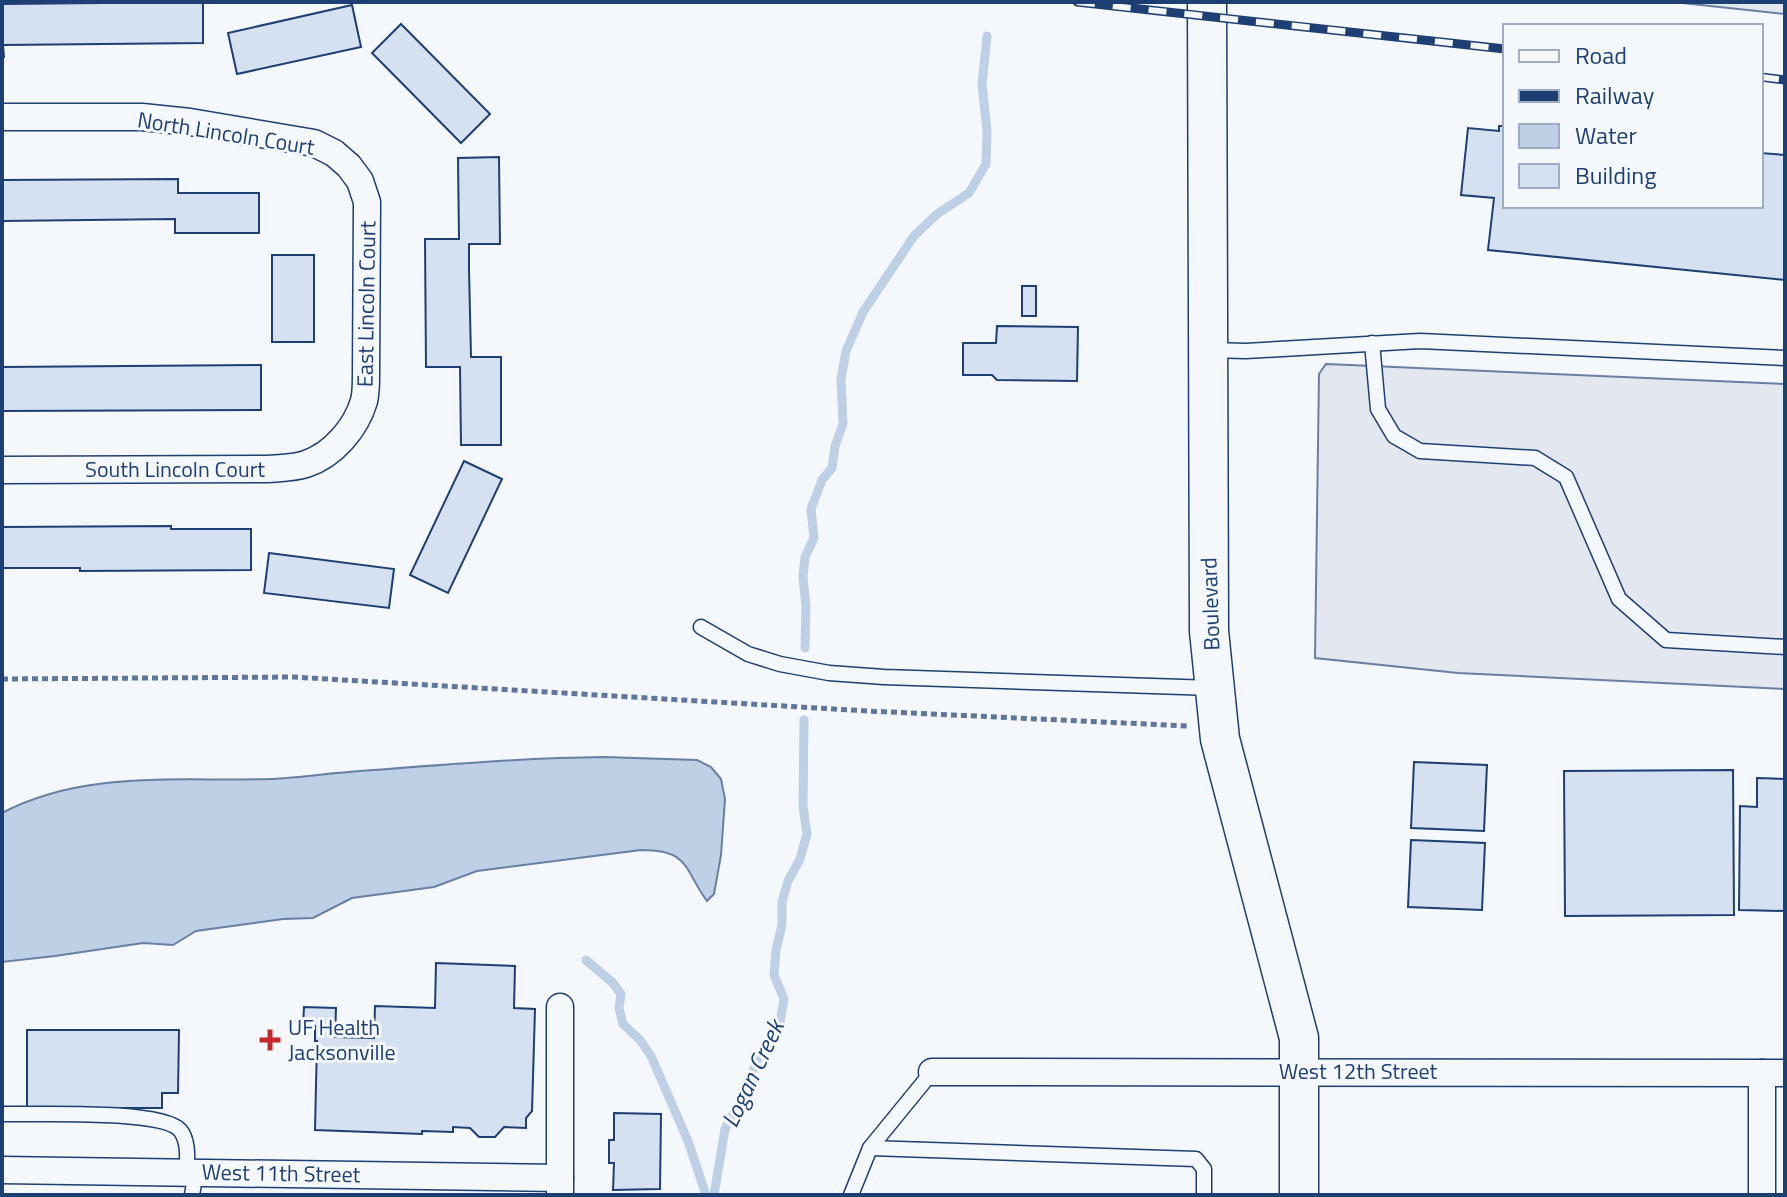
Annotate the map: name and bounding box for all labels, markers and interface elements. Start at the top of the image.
legend [1503,24,1763,208]
text: Road [1575,37,1627,73]
text: Railway [1575,77,1655,113]
street label: North Lincoln Court [135,102,317,164]
text: Water [1575,117,1637,153]
text: Building [1575,157,1657,193]
street label: East Lincoln Court [348,220,384,387]
street label: South Lincoln Court [85,452,265,486]
street label: Boulevard [1191,557,1229,651]
place label: UF Health Jacksonville [288,1010,396,1069]
water label: Logan Creek [712,1011,794,1133]
marker: UF Health Jacksonville [259,1029,281,1051]
street label: West 12th Street [1279,1054,1438,1088]
street label: West 11th Street [201,1155,361,1191]

